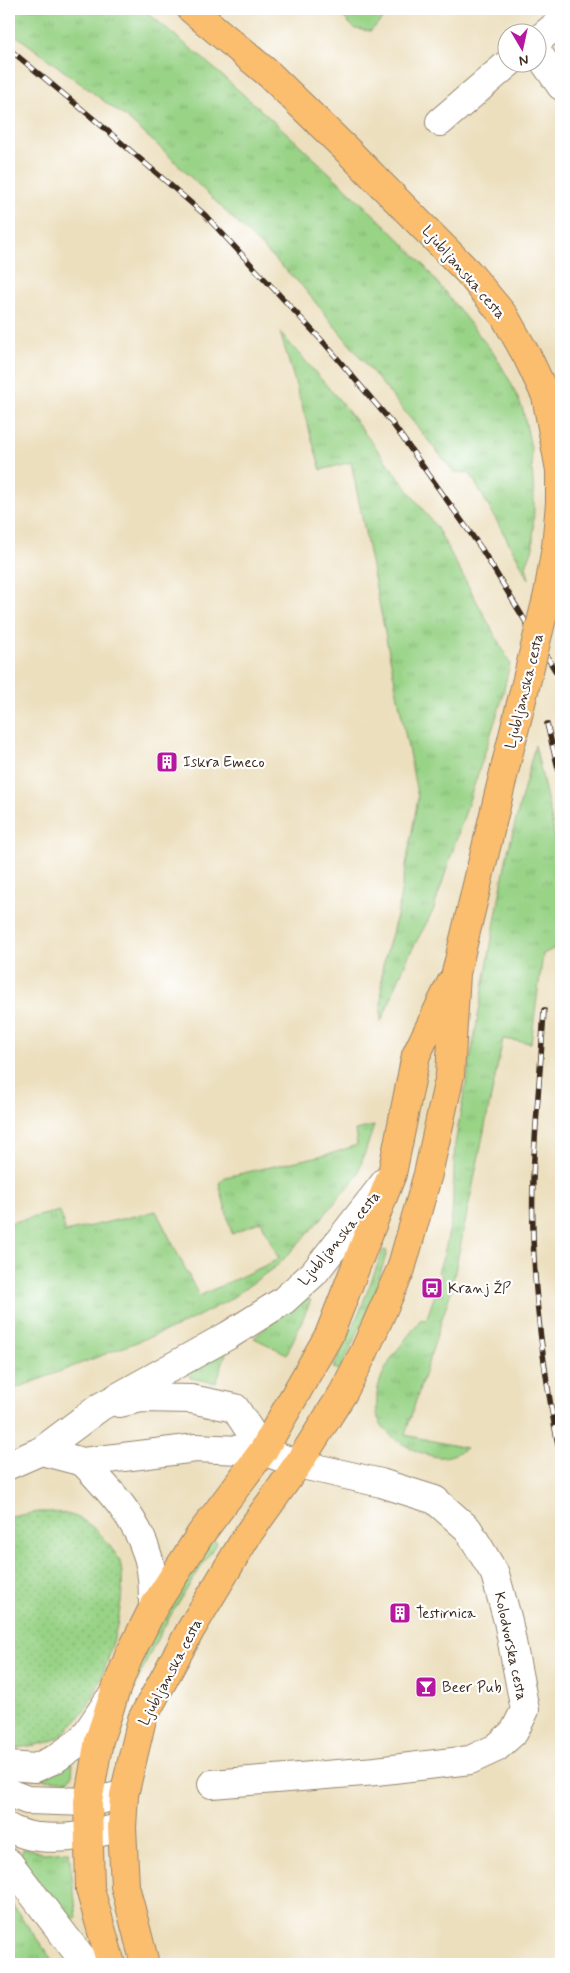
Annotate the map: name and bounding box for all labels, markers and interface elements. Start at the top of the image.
north arrow [498,22,548,72]
text: N [518,50,530,69]
street label: Ljubljanska cesta [417,222,510,324]
street label: Ljubljanska cesta [501,631,549,751]
building icon: Iskra Emeco [155,750,179,774]
place label: Iskra Emeco [183,753,265,773]
street label: Ljubljanska cesta [294,1187,386,1290]
bus stop icon: Kranj ŽP [420,1276,444,1300]
place label: Kranj ŽP [448,1279,511,1299]
street label: Kolodvorska cesta [489,1590,531,1703]
building icon: Testirnica [388,1601,412,1625]
place label: Testirnica [416,1604,477,1624]
street label: Ljubljanska cesta [134,1615,208,1729]
bar icon: Beer Pub [414,1675,438,1699]
place label: Beer Pub [442,1678,502,1698]

